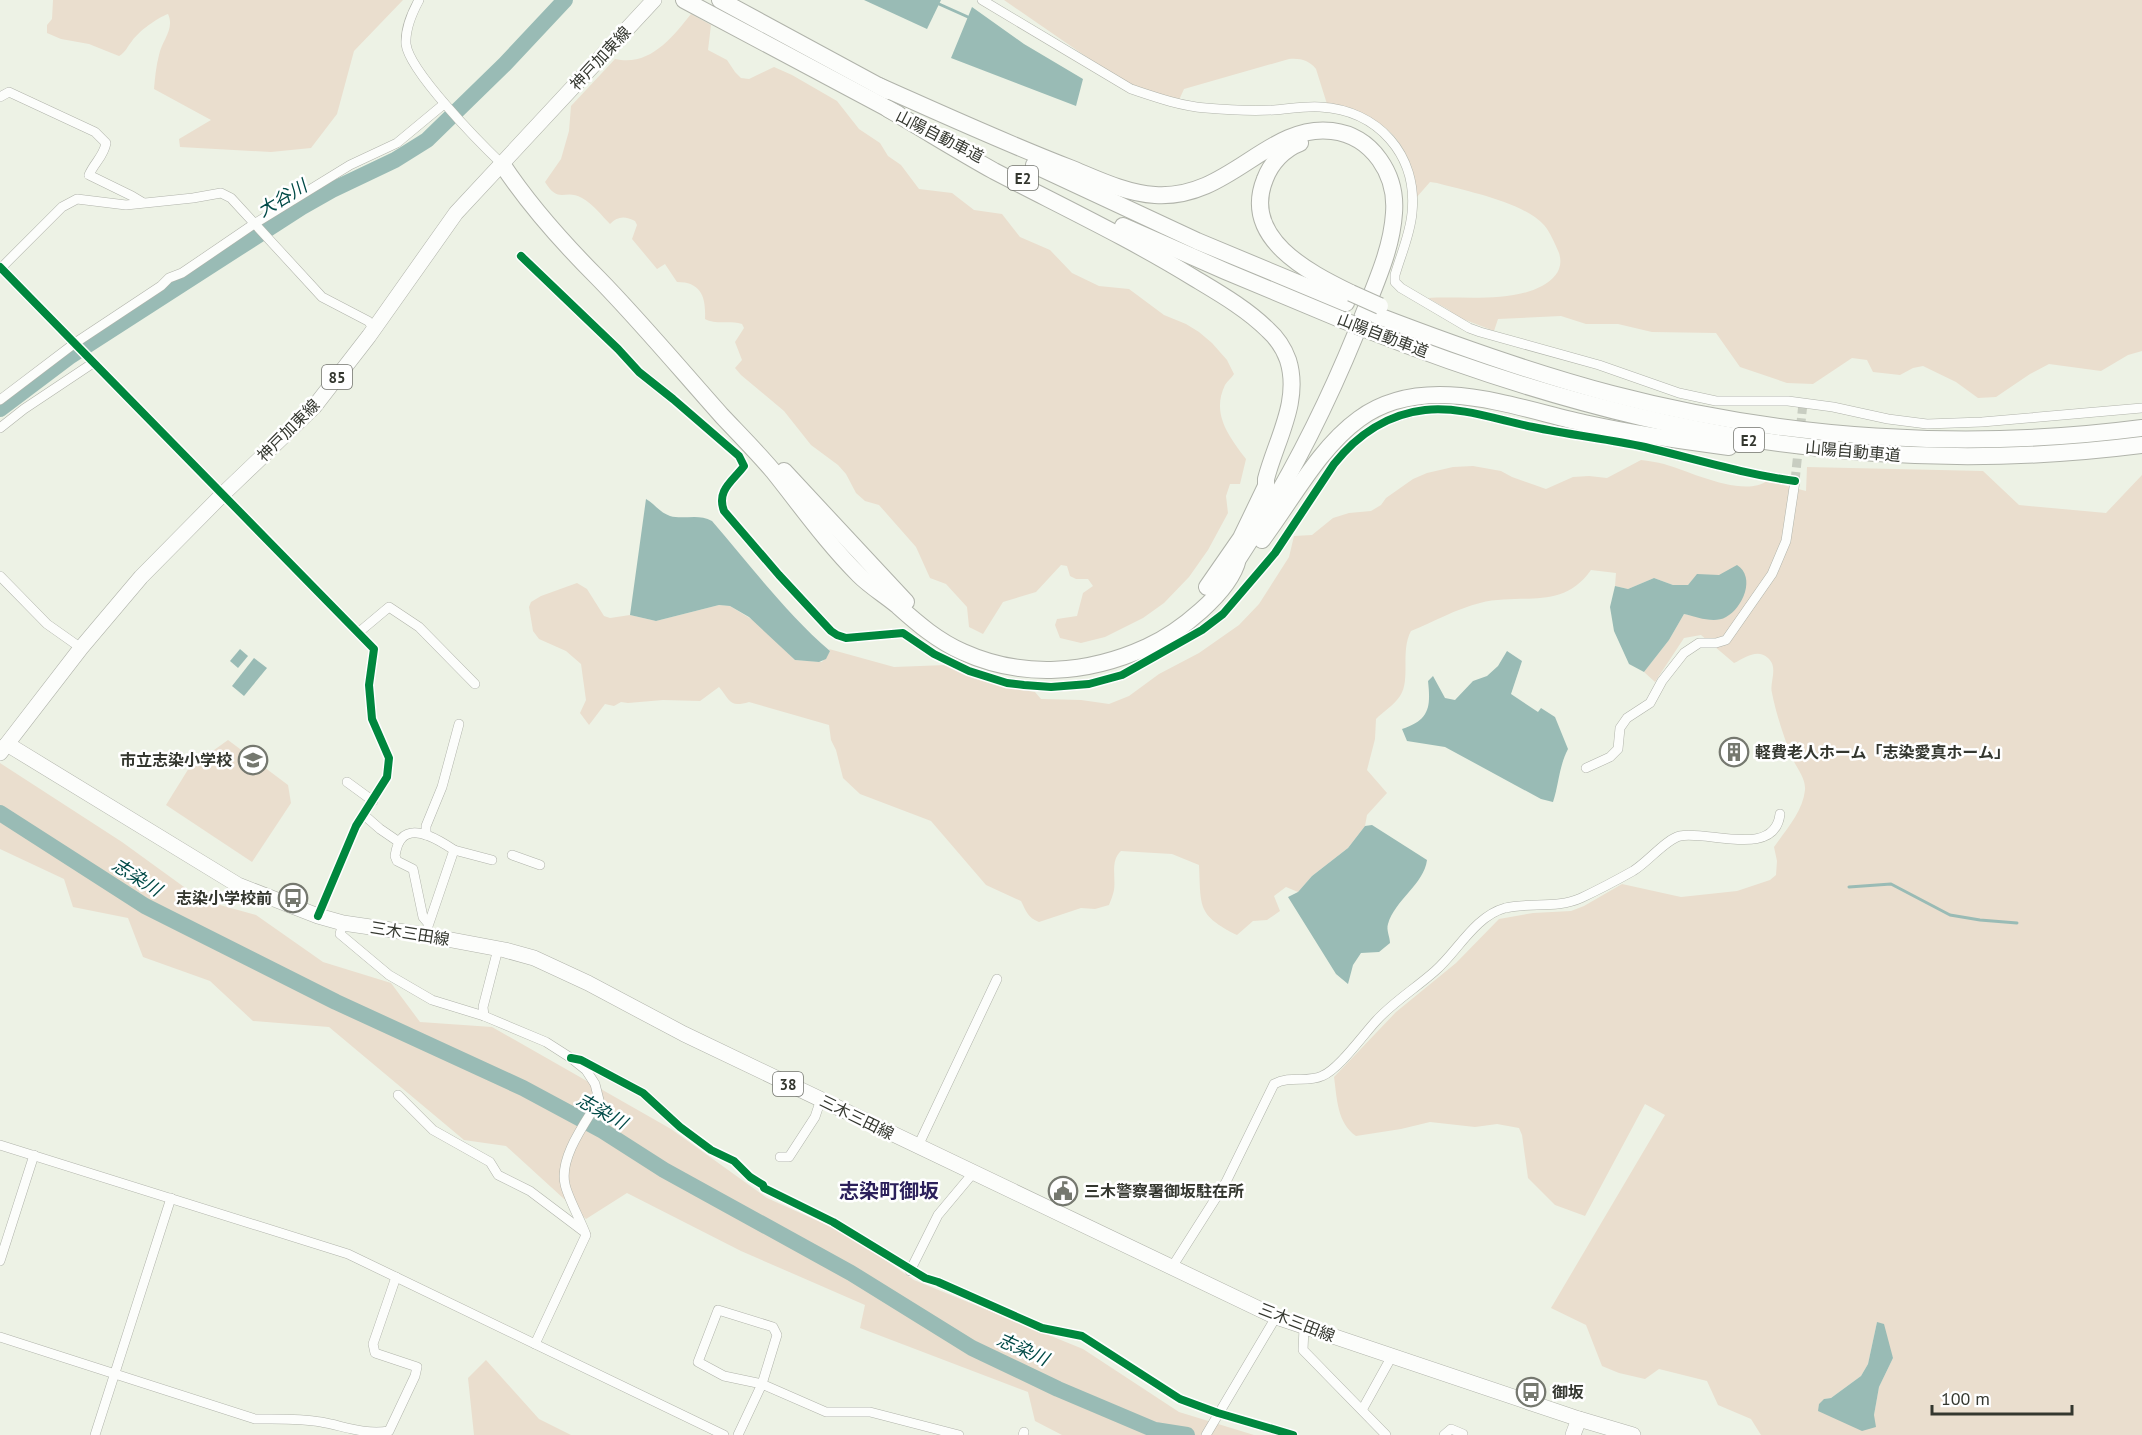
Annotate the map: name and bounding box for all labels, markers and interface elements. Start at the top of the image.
street label: 神戸加東線 [565,22,635,94]
street label: 山陽自動車道 [893,105,987,167]
road number: E2 [1008,166,1038,190]
water label: 大谷川 [253,173,313,222]
street label: 山陽自動車道 [1335,308,1431,362]
road number: 85 [322,365,352,389]
street label: 神戸加東線 [253,395,323,465]
road number: E2 [1734,428,1764,452]
street label: 山陽自動車道 [1804,437,1902,465]
building icon: 軽費老人ホーム「志染愛真ホーム」 [1718,736,1750,768]
place label: 軽費老人ホーム「志染愛真ホーム」 [1755,742,2010,762]
school or university icon: 市立志染小学校 [237,744,269,776]
place label: 市立志染小学校 [120,750,232,770]
water label: 志染川 [108,853,168,902]
bus stop icon: 志染小学校前 [277,882,309,914]
place label: 志染小学校前 [176,888,272,908]
street label: 三木三田線 [369,917,451,949]
road number: 38 [773,1072,803,1096]
water label: 志染川 [573,1088,633,1135]
street label: 三木三田線 [817,1090,897,1144]
public building icon: 三木警察署御坂駐在所 [1047,1175,1079,1207]
district label: 志染町御坂 [839,1178,939,1204]
place label: 三木警察署御坂駐在所 [1084,1181,1244,1201]
street label: 三木三田線 [1256,1298,1338,1346]
water label: 志染川 [994,1328,1054,1371]
bus stop icon: 御坂 [1515,1376,1547,1408]
scale bar [1932,1378,2072,1416]
place label: 御坂 [1552,1382,1584,1402]
text: 100 m [1941,1387,1990,1410]

